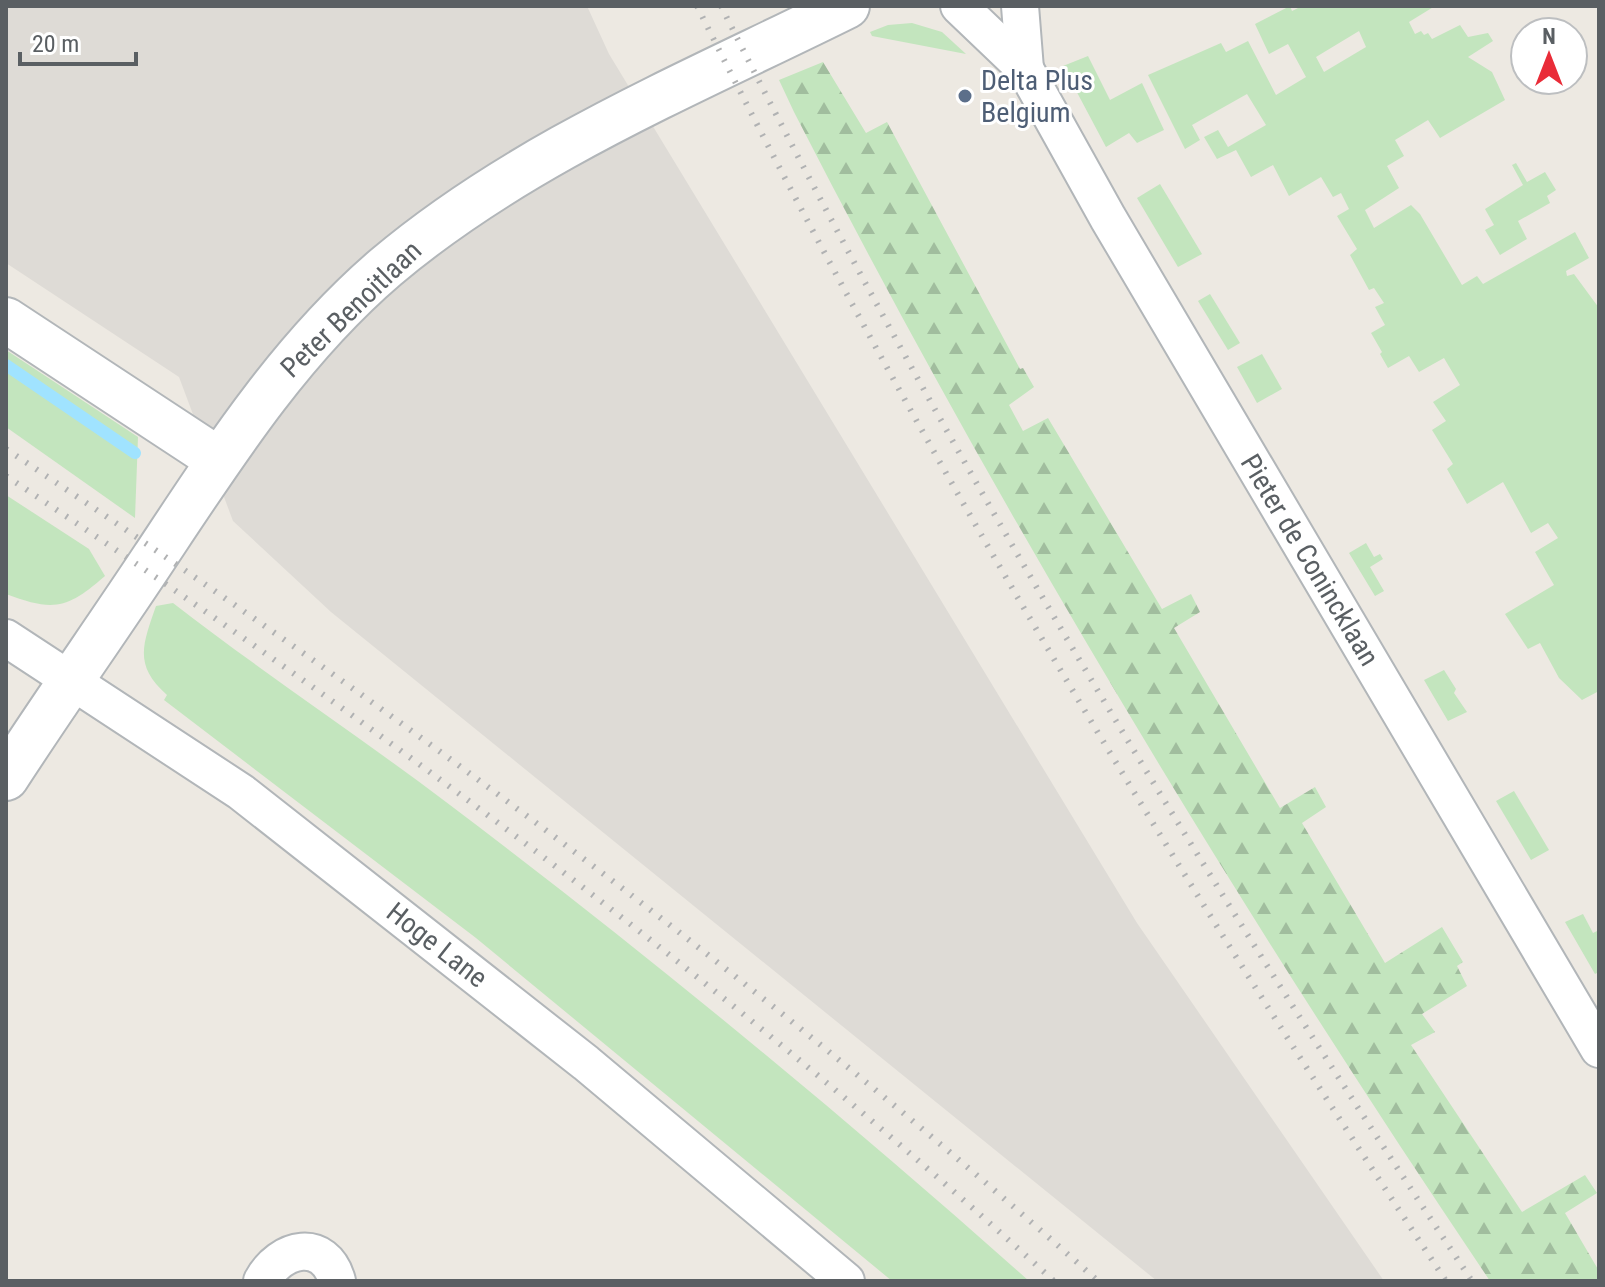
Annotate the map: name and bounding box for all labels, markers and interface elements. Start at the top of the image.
scale bar [20,16,136,66]
north arrow [1509,16,1589,96]
text: N [1542,24,1556,49]
text: 20 m [32,30,79,58]
place label: Delta Plus Belgium [981,64,1093,129]
marker: Delta Plus Belgium [956,87,974,105]
street label: Peter Benoitlaan [274,234,428,384]
street label: Pieter de Conincklaan [1234,448,1386,672]
street label: Hoge Lane [380,896,494,994]

